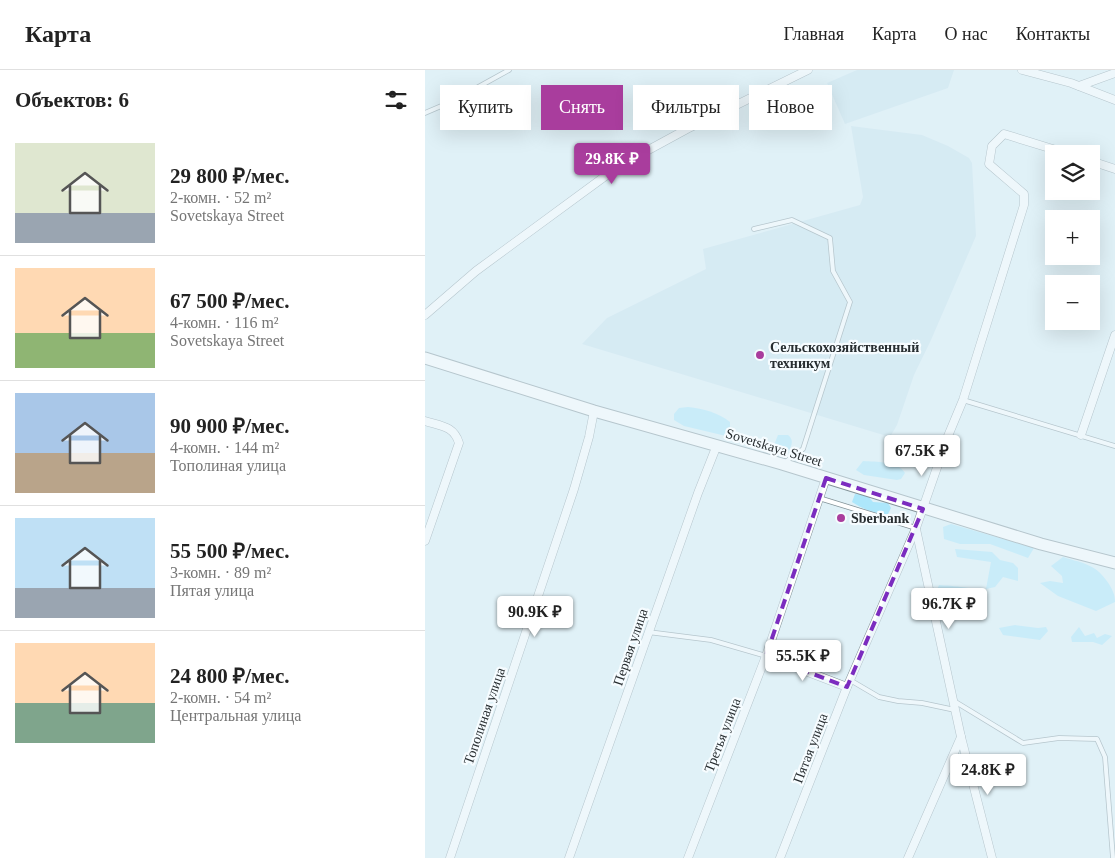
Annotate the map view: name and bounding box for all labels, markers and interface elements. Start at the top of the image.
text: Карта [25,21,91,47]
text: Главная [784,24,844,44]
text: Карта [872,24,917,44]
text: О нас [945,24,988,44]
text: Контакты [1016,24,1090,44]
chip: Купить [440,85,531,130]
chip: Снять [541,85,623,130]
chip: Фильтры [633,85,739,130]
chip: Новое [749,85,832,130]
icon: filters [382,86,410,114]
text: Объектов: 6 [15,88,129,112]
pin: 29.8K ₽ [566,142,658,185]
map controls [1045,145,1100,330]
button: layers [1045,145,1100,200]
text: 29.8K ₽ [585,150,639,167]
icon: home [55,163,115,223]
text: 29 800 ₽/мес. [170,164,290,188]
text: 2-комн. · 52 m² [170,189,271,206]
text: Sovetskaya Street [170,207,284,224]
button: + [1045,210,1100,265]
button: − [1045,275,1100,330]
icon: home [55,288,115,348]
text: 67 500 ₽/мес. [170,289,290,313]
text: 4-комн. · 116 m² [170,314,279,331]
text: Sovetskaya Street [170,332,284,349]
place label: Сельскохозяйственный техникум [770,340,919,371]
marker: Сельскохозяйственный техникум [754,349,766,361]
icon: home [55,413,115,473]
text: 90 900 ₽/мес. [170,414,290,438]
street label: Sovetskaya Street [724,426,824,469]
pin: 67.5K ₽ [876,434,968,477]
text: 4-комн. · 144 m² [170,439,279,456]
text: 67.5K ₽ [895,442,949,459]
text: Тополиная улица [170,457,286,474]
place label: Sberbank [851,511,910,526]
marker: Sberbank [835,512,847,524]
icon: home [55,538,115,598]
text: 55 500 ₽/мес. [170,539,290,563]
text: 3-комн. · 89 m² [170,564,271,581]
text: Пятая улица [170,582,254,599]
pin: 96.7K ₽ [903,588,995,630]
text: 96.7K ₽ [922,595,976,612]
pin: 90.9K ₽ [489,596,581,638]
text: 90.9K ₽ [508,603,562,620]
street label: Первая улица [610,606,651,688]
pin: 55.5K ₽ [757,640,849,682]
text: 55.5K ₽ [776,647,830,664]
icon: home [55,663,115,723]
text: 24 800 ₽/мес. [170,664,290,688]
street label: Тополиная улица [461,665,508,767]
text: 2-комн. · 54 m² [170,689,271,706]
street label: Третья улица [701,695,744,774]
text: Центральная улица [170,707,301,724]
street label: Пятая улица [790,710,831,785]
pin: 24.8K ₽ [942,754,1034,796]
text: 24.8K ₽ [961,761,1015,778]

